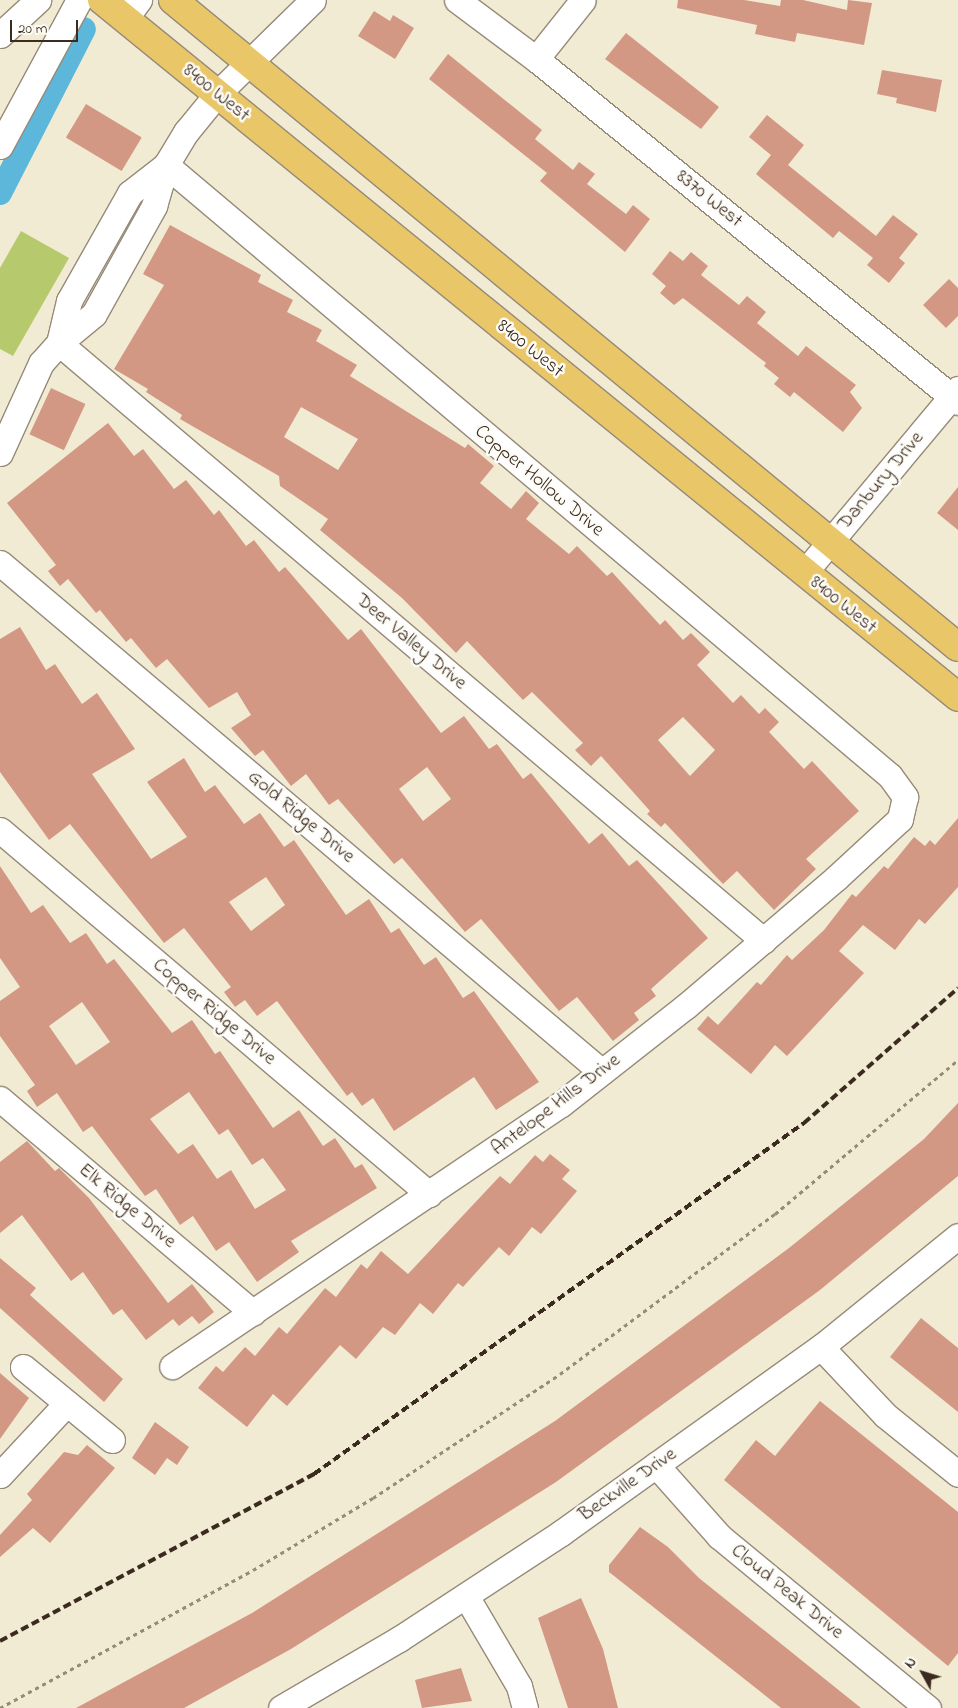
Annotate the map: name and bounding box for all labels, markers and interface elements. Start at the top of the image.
scale bar [12,10,80,42]
text: 20 m [18,18,47,40]
street label: 8400 West [178,59,254,127]
street label: 8370 West [671,165,747,233]
street label: 8400 West [492,315,568,383]
street label: Copper Hollow Drive [469,420,609,542]
street label: Danbury Drive [833,427,929,535]
street label: 8400 West [805,571,881,639]
street label: Deer Valley Drive [351,589,471,695]
street label: Gold Ridge Drive [243,765,359,869]
street label: Copper Ridge Drive [147,953,281,1071]
street label: Antelope Hills Drive [487,1049,625,1161]
street label: Elk Ridge Drive [73,1158,181,1254]
street label: Beckville Drive [574,1443,682,1527]
street label: Cloud Peak Drive [726,1539,848,1645]
north arrow [898,1648,948,1698]
text: N [900,1653,922,1674]

